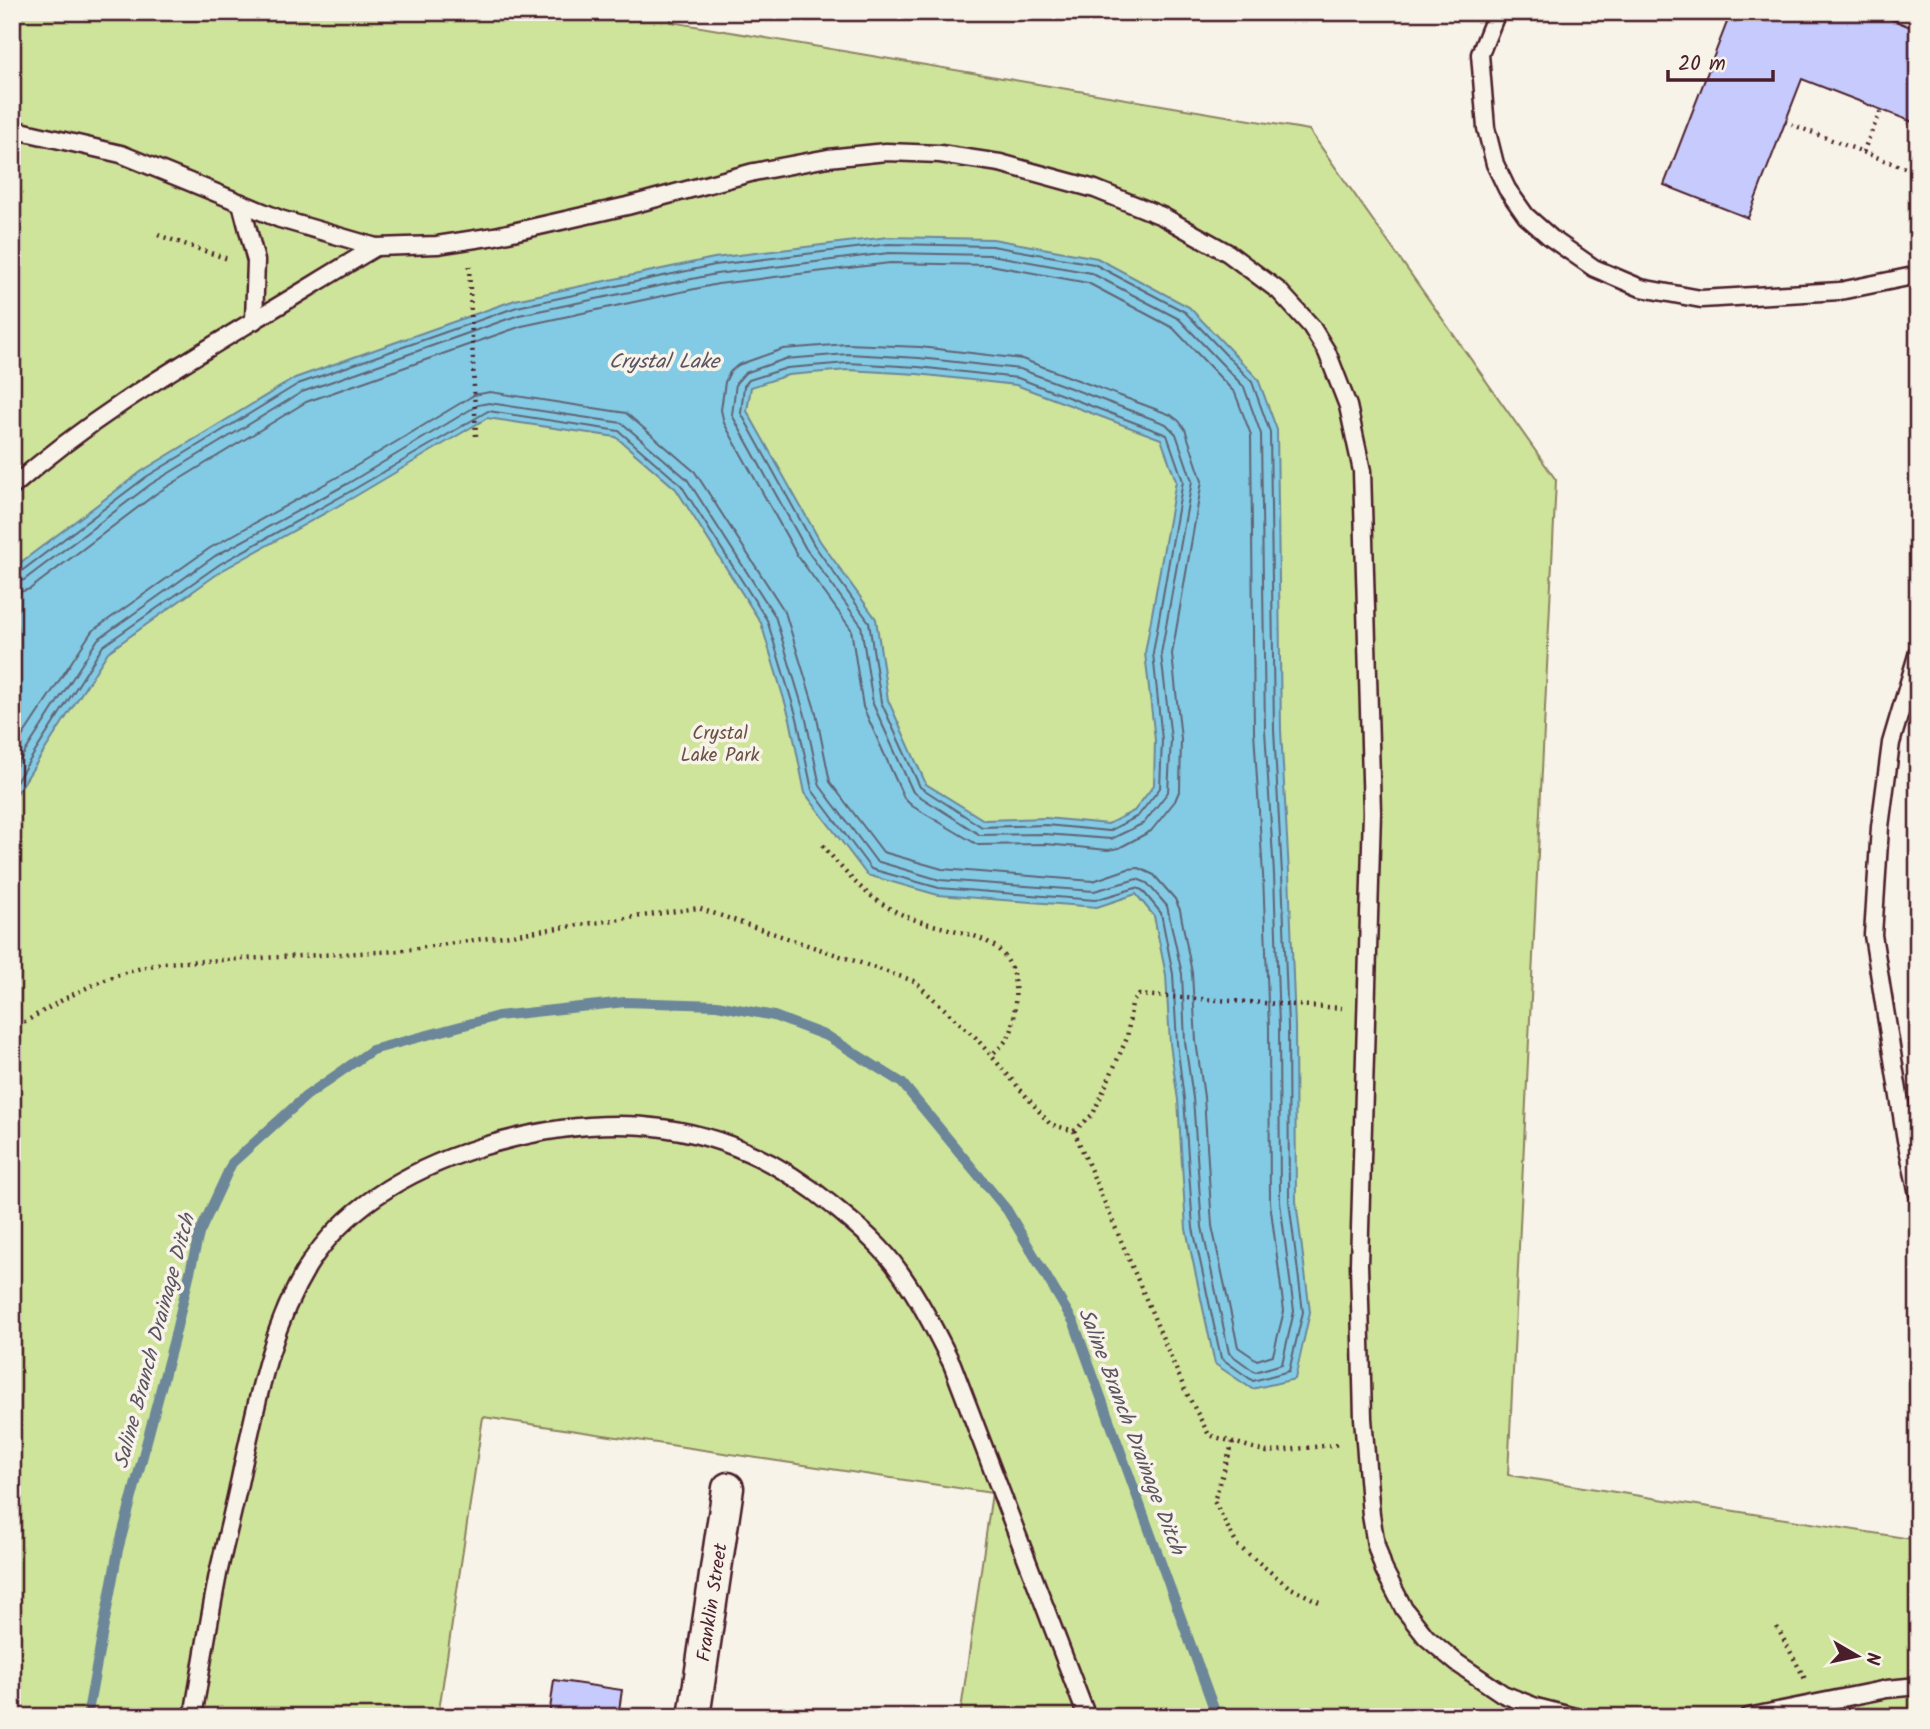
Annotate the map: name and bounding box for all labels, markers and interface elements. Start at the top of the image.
scale bar [1668,38,1772,82]
text: 20 m [1678,48,1726,81]
water label: Crystal Lake [609,346,722,379]
park label: Crystal Lake Park [681,719,759,771]
water label: Saline Branch Drainage Ditch [106,1209,206,1472]
water label: Saline Branch Drainage Ditch [1068,1303,1194,1561]
street label: Franklin Street [689,1541,737,1664]
north arrow [1822,1620,1892,1690]
text: N [1856,1650,1888,1667]

